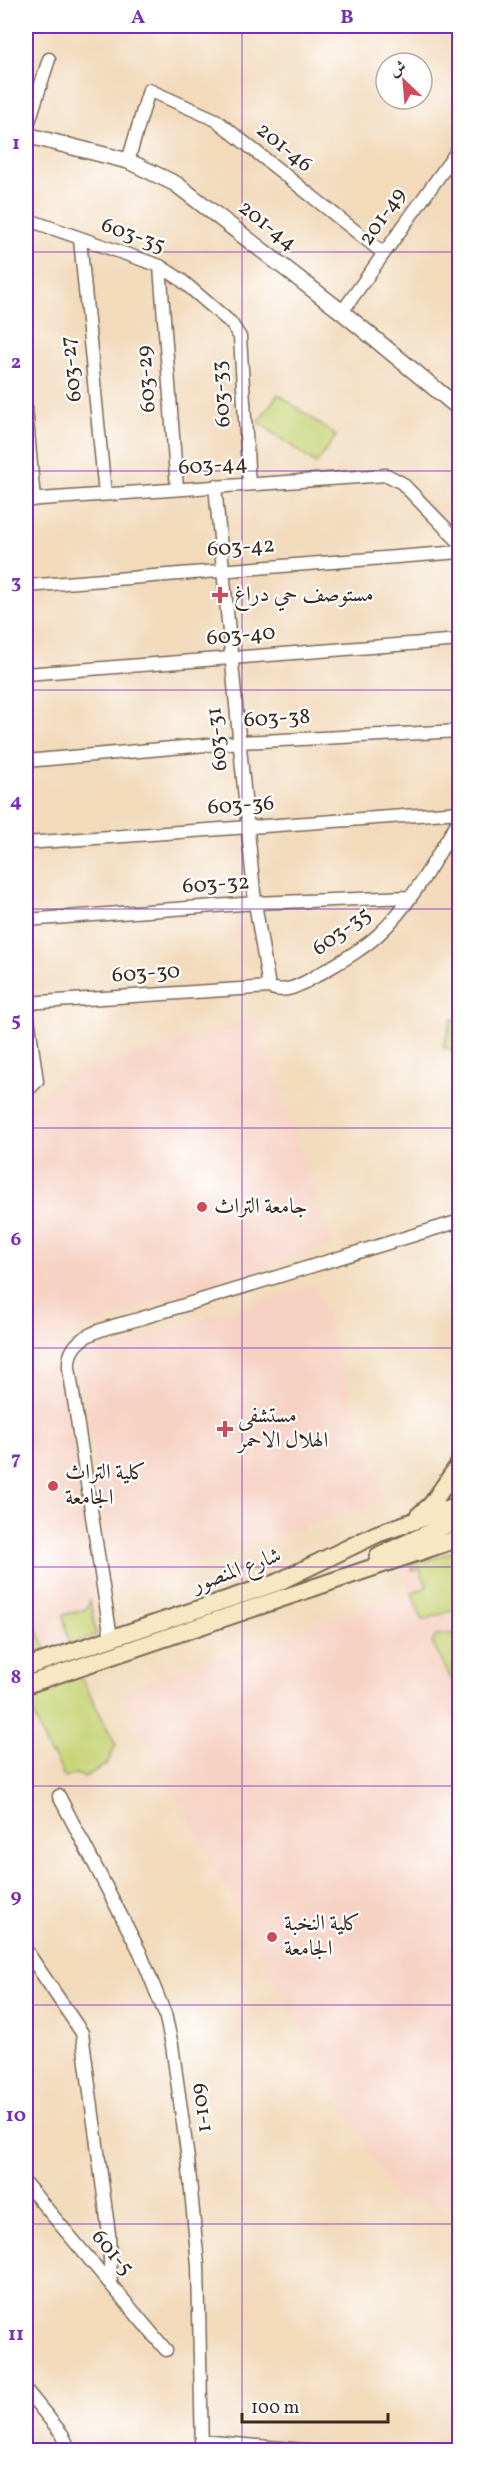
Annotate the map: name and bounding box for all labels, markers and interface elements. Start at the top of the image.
text: A [131,4,145,32]
text: B [340,4,354,32]
north arrow [374,51,434,111]
text: ش [386,56,410,83]
street label: 201-46 [249,116,319,180]
text: 1 [12,130,20,158]
street label: 201-49 [352,182,414,252]
street label: 201-44 [231,193,303,259]
street label: 603-35 [97,210,169,262]
street label: 603-27 [53,334,91,404]
street label: 603-29 [129,344,165,414]
text: 2 [11,349,21,377]
street label: 603-33 [204,360,240,428]
street label: 603-44 [177,448,249,484]
street label: 603-42 [206,530,276,566]
text: 3 [11,569,21,597]
place label: مستوصف حي دراغ [234,580,374,612]
marker: مستوصف حي دراغ [211,586,229,604]
street label: 603-40 [205,618,277,654]
street label: 603-38 [243,702,311,736]
street label: 603-31 [199,706,237,772]
text: 4 [10,788,22,816]
street label: 603-36 [207,788,275,824]
street label: 603-32 [181,867,251,903]
street label: 603-35 [306,900,378,964]
street label: 603-30 [111,956,181,992]
text: 5 [11,1007,21,1035]
place label: جامعة التراث [214,1192,308,1223]
marker: جامعة التراث [195,1200,209,1214]
text: 6 [11,1226,22,1254]
place label: مستشفى الهلال الاحمر [236,1401,328,1457]
marker: مستشفى الهلال الاحمر [216,1420,234,1438]
text: 7 [11,1445,21,1473]
place label: كلية التراث الجامعة [65,1458,146,1514]
marker: كلية التراث الجامعة [46,1479,60,1493]
street label: شارع المنصور [186,1541,286,1603]
text: 8 [11,1664,21,1692]
text: 9 [10,1883,22,1911]
place label: كلية النخبة الجامعة [284,1909,360,1965]
marker: كلية النخبة الجامعة [265,1930,279,1944]
street label: 601-1 [183,2081,221,2135]
text: 10 [6,2102,26,2130]
street label: 601-5 [83,2223,141,2283]
text: 11 [8,2321,24,2349]
scale bar [242,2386,388,2424]
text: 100 m [251,2396,300,2421]

